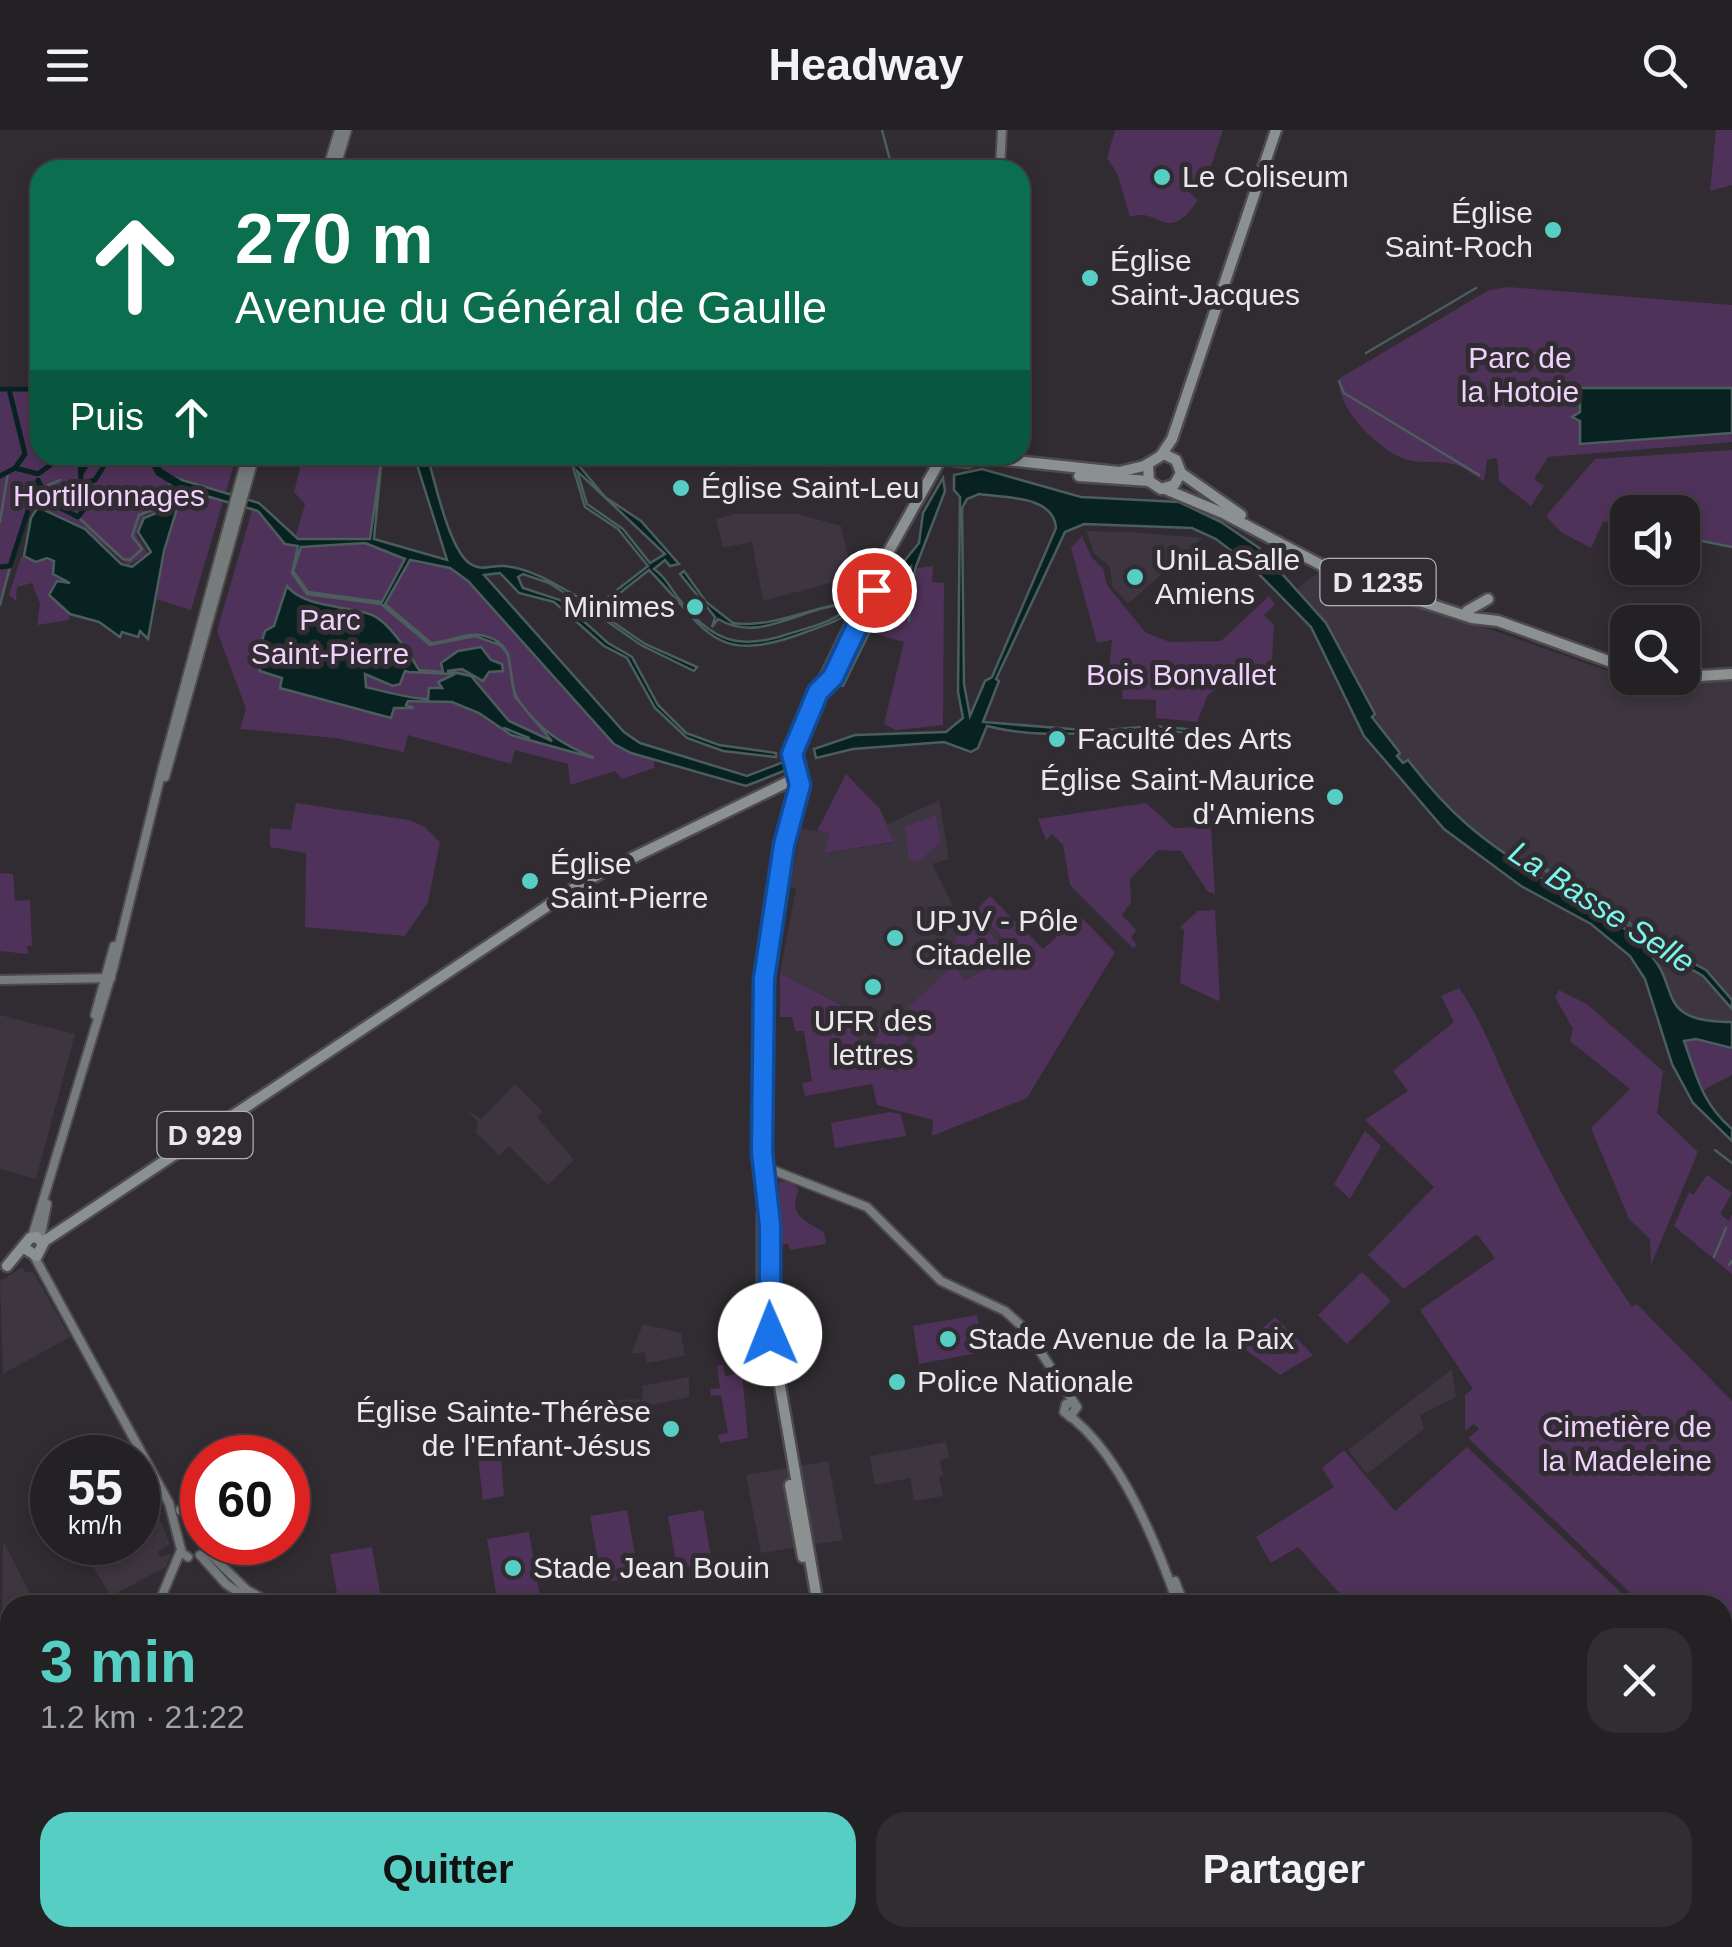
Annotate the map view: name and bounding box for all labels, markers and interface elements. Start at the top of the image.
icon: menu [40,38,95,93]
icon: search [1637,38,1692,93]
text: Headway [768,39,964,90]
place label: Le Coliseum [1182,160,1349,193]
marker: Le Coliseum [1151,166,1173,188]
place label: Église Saint-Roch [1385,196,1533,263]
icon: ahead [70,200,200,330]
text: 270 m [235,200,433,278]
marker: Église Saint-Roch [1542,219,1564,241]
place label: Église Saint-Jacques [1110,244,1300,311]
marker: Église Saint-Jacques [1079,267,1101,289]
text: Avenue du Général de Gaulle [235,282,827,333]
park label: Parc de la Hotoie [1461,341,1579,408]
icon: ahead [164,390,219,445]
text: Puis [70,396,144,438]
place label: Église Saint-Leu [701,471,919,504]
marker: Église Saint-Leu [670,477,692,499]
park label: Hortillonnages [13,479,205,512]
map controls [1610,495,1700,695]
button: sound [1610,495,1700,585]
place label: UniLaSalle Amiens [1155,543,1300,610]
pin [832,548,917,633]
road number: D 1235 [1320,559,1436,605]
icon: arrive [847,563,902,618]
marker: UniLaSalle Amiens [1124,566,1146,588]
place label: Minimes [563,590,675,623]
marker: Minimes [684,596,706,618]
park label: Parc Saint-Pierre [251,603,409,670]
button: search [1610,605,1700,695]
park label: Bois Bonvallet [1086,658,1277,691]
place label: Faculté des Arts [1077,722,1292,755]
marker: Faculté des Arts [1046,728,1068,750]
place label: Église Saint-Maurice d'Amiens [1040,763,1315,830]
marker: Église Saint-Maurice d'Amiens [1324,786,1346,808]
water label: La Basse Selle [1503,834,1701,980]
place label: Église Saint-Pierre [550,847,708,914]
marker: Église Saint-Pierre [519,870,541,892]
place label: UPJV - Pôle Citadelle [915,904,1078,971]
marker: UPJV - Pôle Citadelle [884,927,906,949]
marker: UFR des lettres [862,976,884,998]
place label: UFR des lettres [814,1004,932,1071]
road number: D 929 [158,1112,252,1158]
position arrow [718,1282,822,1386]
place label: Stade Avenue de la Paix [968,1322,1294,1355]
marker: Stade Avenue de la Paix [937,1328,959,1350]
place label: Police Nationale [917,1365,1134,1398]
marker: Police Nationale [886,1371,908,1393]
place label: Église Sainte-Thérèse de l'Enfant-Jésus [356,1395,651,1462]
park label: Cimetière de la Madeleine [1542,1410,1712,1477]
marker: Église Sainte-Thérèse de l'Enfant-Jésus [660,1418,682,1440]
speed limit sign: 60 [180,1435,310,1565]
text: 55 [67,1460,123,1516]
text: km/h [68,1511,122,1539]
place label: Stade Jean Bouin [533,1551,770,1584]
marker: Stade Jean Bouin [502,1557,524,1579]
text: 3 min [40,1628,197,1695]
button: close [1587,1628,1692,1733]
text: 1.2 km · 21:22 [40,1699,245,1735]
button: Quitter [40,1812,856,1927]
button: Partager [876,1812,1692,1927]

